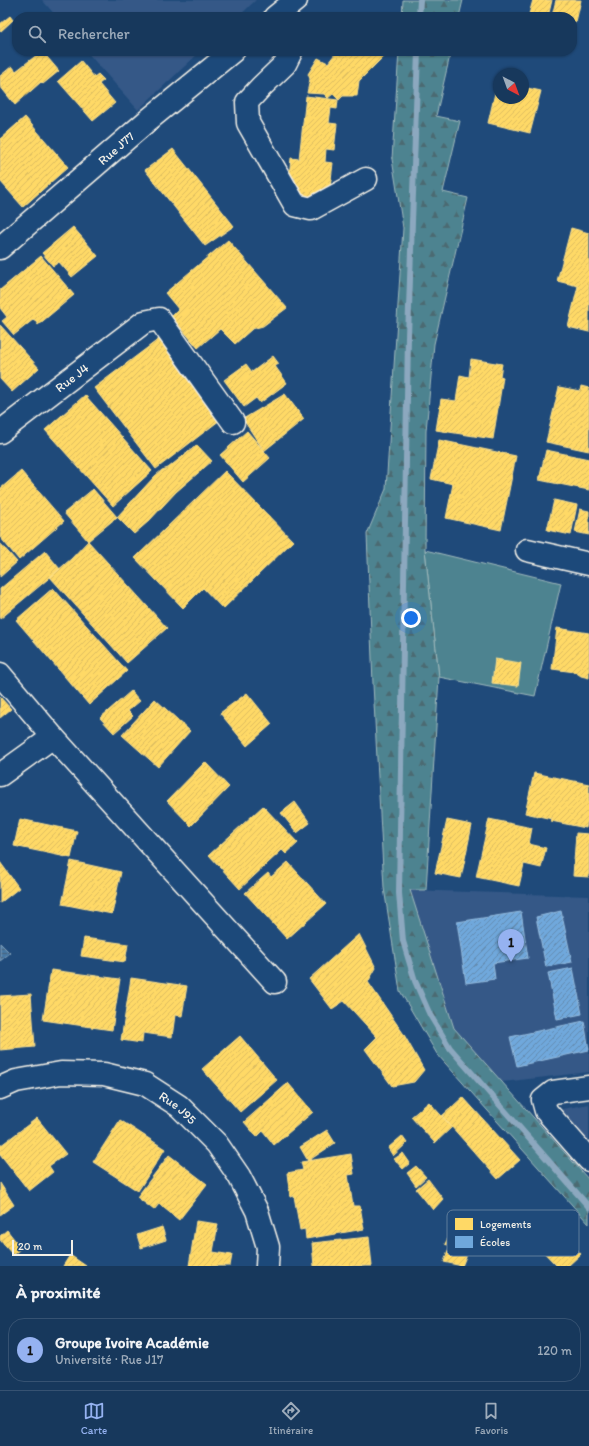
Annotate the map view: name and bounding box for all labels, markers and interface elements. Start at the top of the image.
search box [12,12,577,56]
icon: search [26,23,48,45]
text: Rechercher [58,25,130,43]
north arrow [493,68,529,104]
street label: Rue J77 [95,128,138,168]
street label: Rue J4 [52,360,92,395]
your location [401,608,421,628]
pin: 1 [498,929,524,962]
street label: Rue J95 [156,1088,200,1127]
legend [447,1210,579,1256]
text: Logements [480,1218,532,1231]
text: Écoles [480,1236,510,1249]
scale bar [12,1238,73,1257]
text: 20 m [18,1240,42,1253]
text: À proximité [16,1282,101,1302]
text: Groupe Ivoire Académie [55,1334,209,1352]
text: 1 [27,1343,33,1358]
text: 120 m [537,1343,572,1358]
text: Université · Rue J17 [55,1352,163,1367]
tab: Carte [81,1400,107,1437]
tab: Itinéraire [269,1400,313,1437]
tab: Favoris [475,1400,508,1437]

